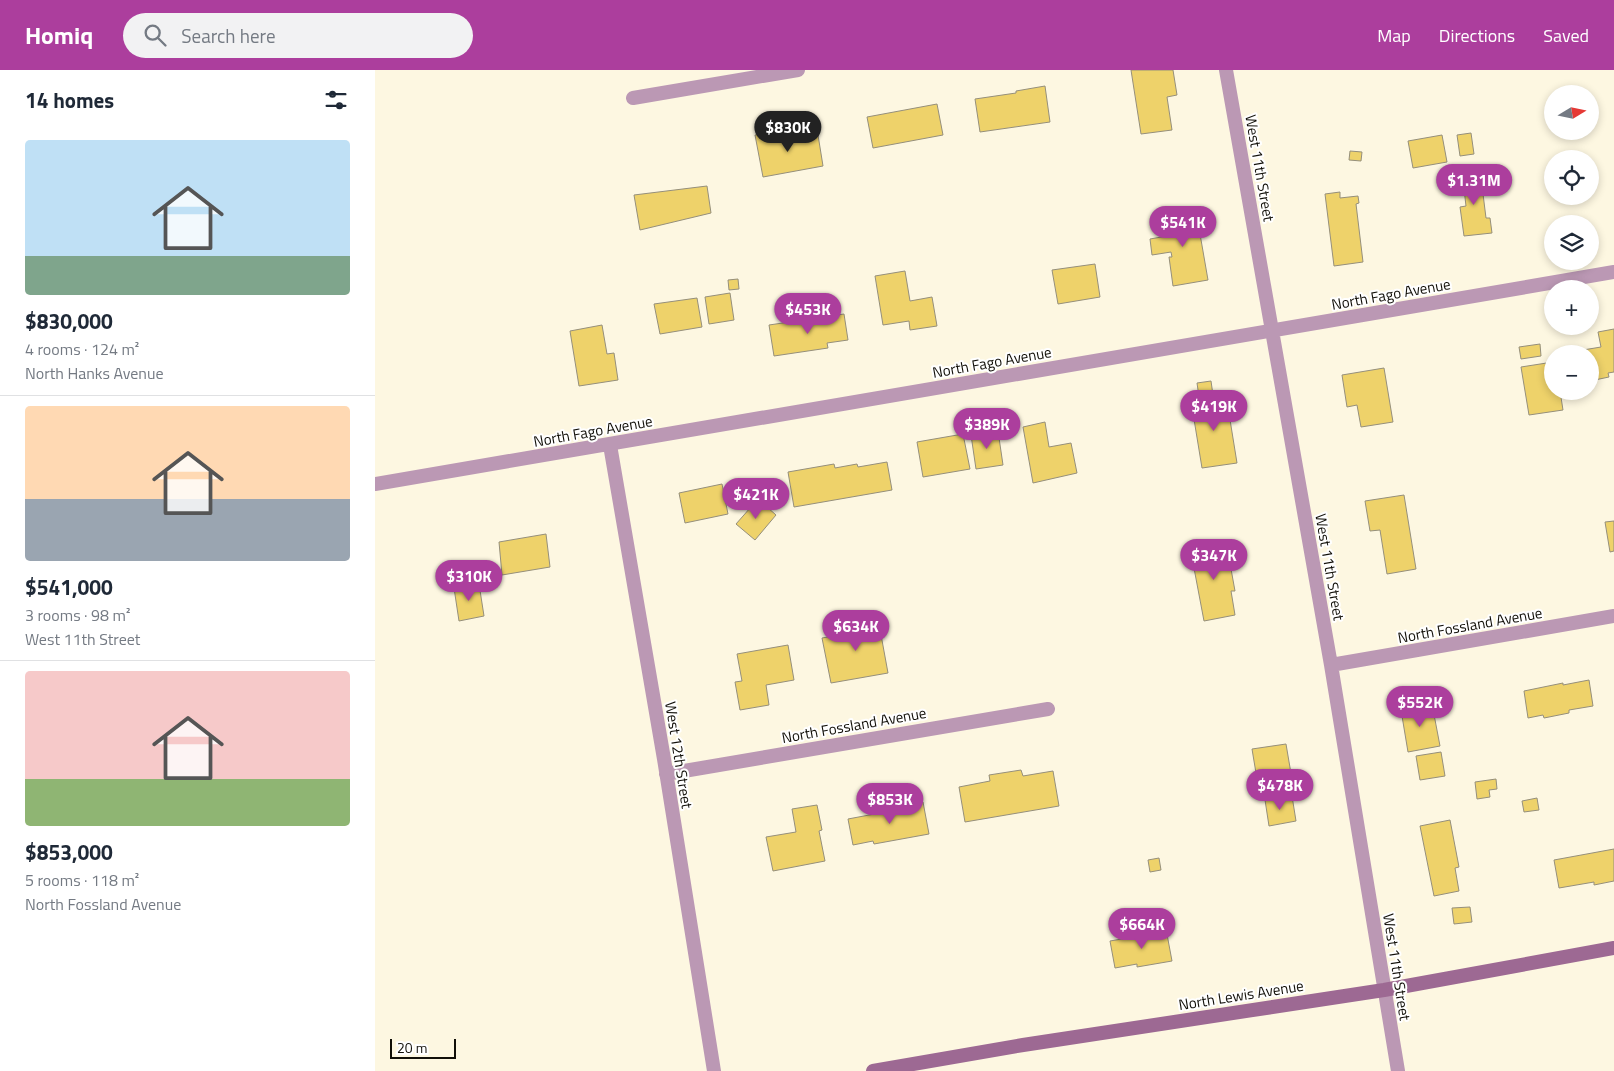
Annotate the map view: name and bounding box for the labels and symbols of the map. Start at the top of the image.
north arrow [1544,85,1599,140]
pin: $830K [753,111,823,153]
street label: West 11th Street [1239,113,1281,224]
pin: $1.31M [1433,164,1515,206]
pin: $541K [1148,206,1218,248]
street label: North Fago Avenue [1330,272,1452,316]
pin: $453K [773,292,843,335]
street label: North Fago Avenue [931,340,1053,384]
pin: $419K [1179,390,1249,432]
pin: $389K [952,408,1022,450]
street label: North Fago Avenue [532,409,654,453]
pin: $421K [721,478,791,520]
street label: West 11th Street [1309,512,1351,623]
pin: $347K [1179,538,1249,581]
pin: $310K [434,560,504,602]
street label: North Fossland Avenue [1396,601,1544,649]
pin: $634K [821,610,891,652]
pin: $552K [1385,686,1455,728]
street label: West 12th Street [659,700,699,811]
street label: North Fossland Avenue [780,701,928,749]
pin: $478K [1245,768,1315,811]
pin: $853K [855,782,925,825]
pin: $664K [1107,908,1177,950]
street label: West 11th Street [1377,912,1417,1023]
street label: North Lewis Avenue [1177,974,1305,1016]
scale bar [390,1036,456,1059]

